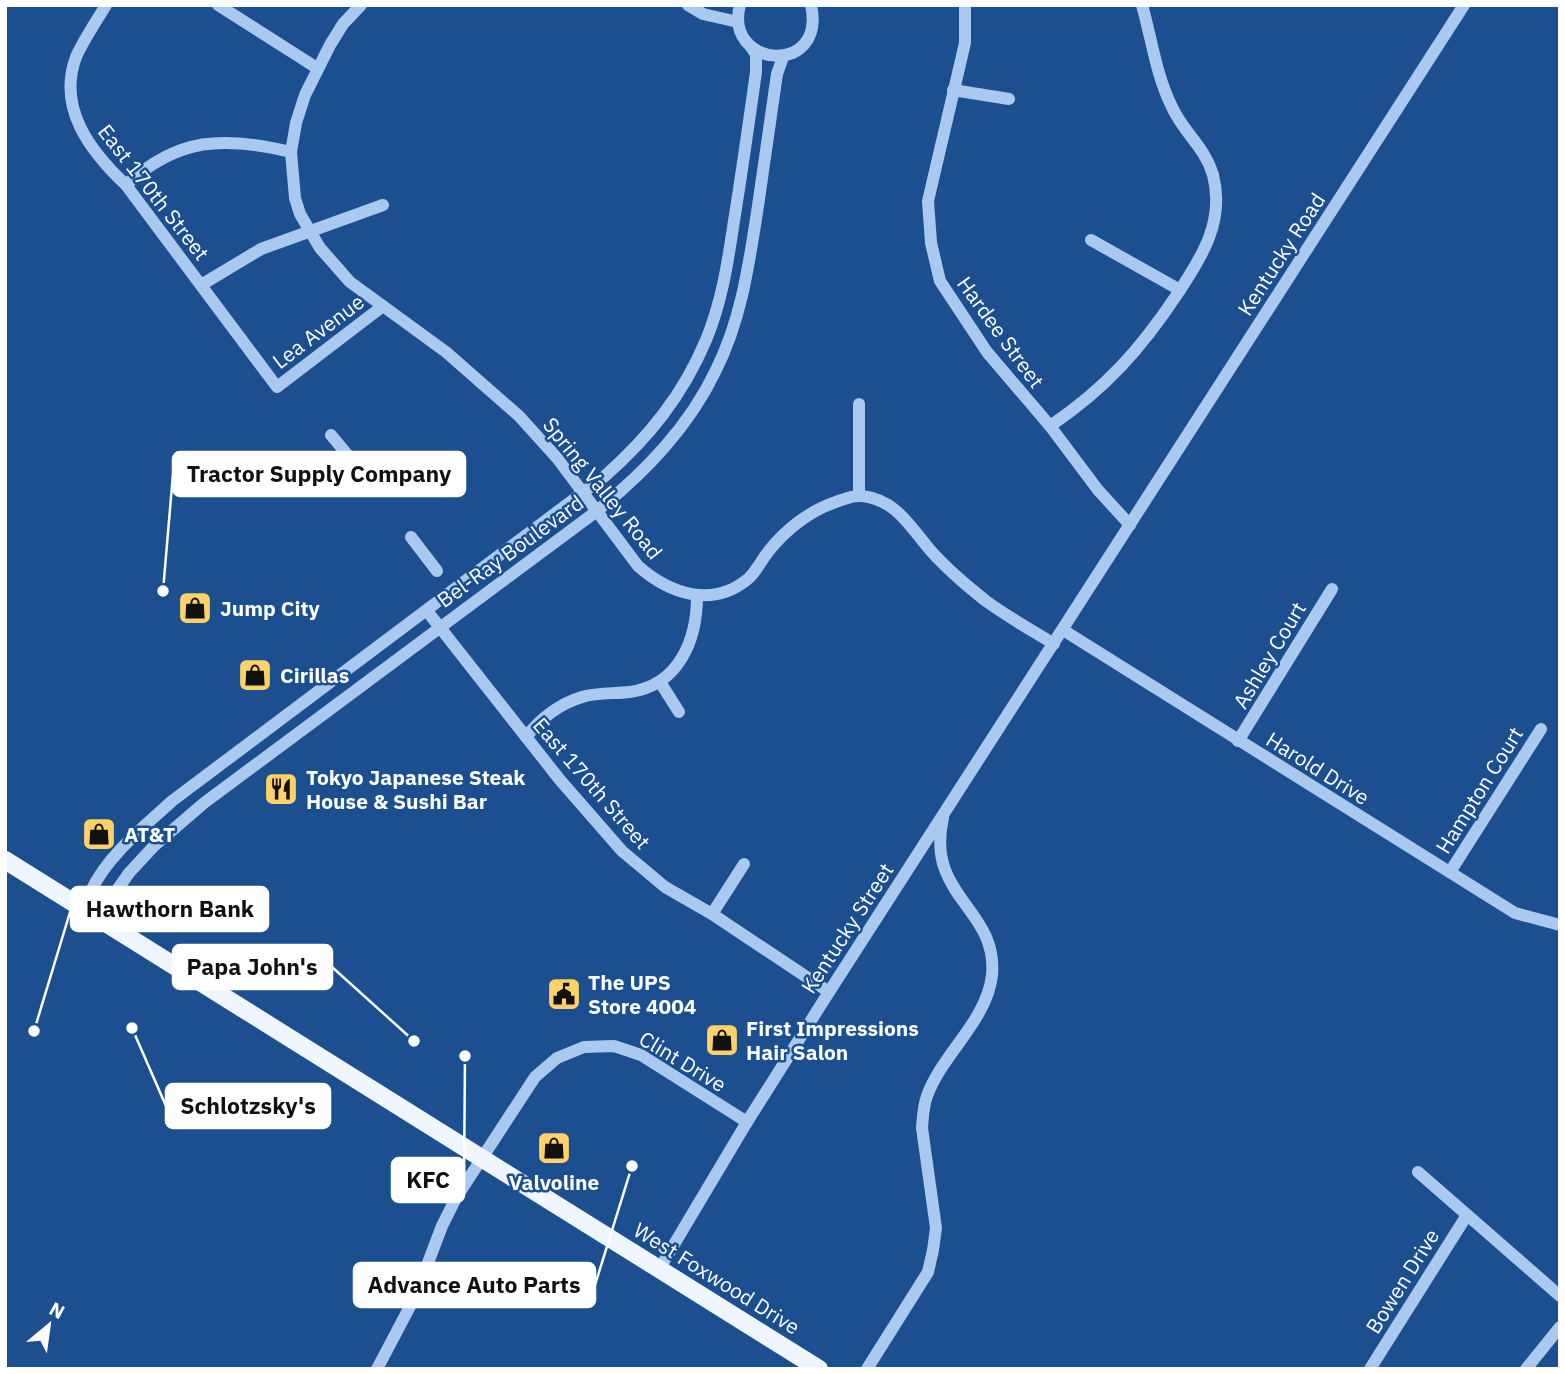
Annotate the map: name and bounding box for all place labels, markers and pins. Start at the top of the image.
callout: Tractor Supply Company [173,452,465,496]
shop icon: Jump City [176,589,214,627]
place label: Jump City [220,594,320,622]
shop icon: Cirillas [236,656,274,694]
place label: Cirillas [280,661,349,689]
place label: Tokyo Japanese Steak House & Sushi Bar [306,763,526,815]
restaurant icon: Tokyo Japanese Steak House & Sushi Bar [262,770,300,808]
shop icon: AT&T [80,815,118,853]
place label: AT&T [124,820,175,848]
callout: Hawthorn Bank [71,887,268,931]
callout: Papa John's [173,945,332,989]
place label: The UPS Store 4004 [588,968,696,1020]
public building icon: The UPS Store 4004 [545,975,583,1013]
place label: First Impressions Hair Salon [746,1014,919,1066]
shop icon: First Impressions Hair Salon [703,1021,741,1059]
callout: Schlotzsky's [166,1084,330,1128]
shop icon: Valvoline [535,1129,573,1167]
callout: KFC [392,1158,464,1202]
place label: Valvoline [509,1168,600,1196]
callout: Advance Auto Parts [354,1263,595,1307]

